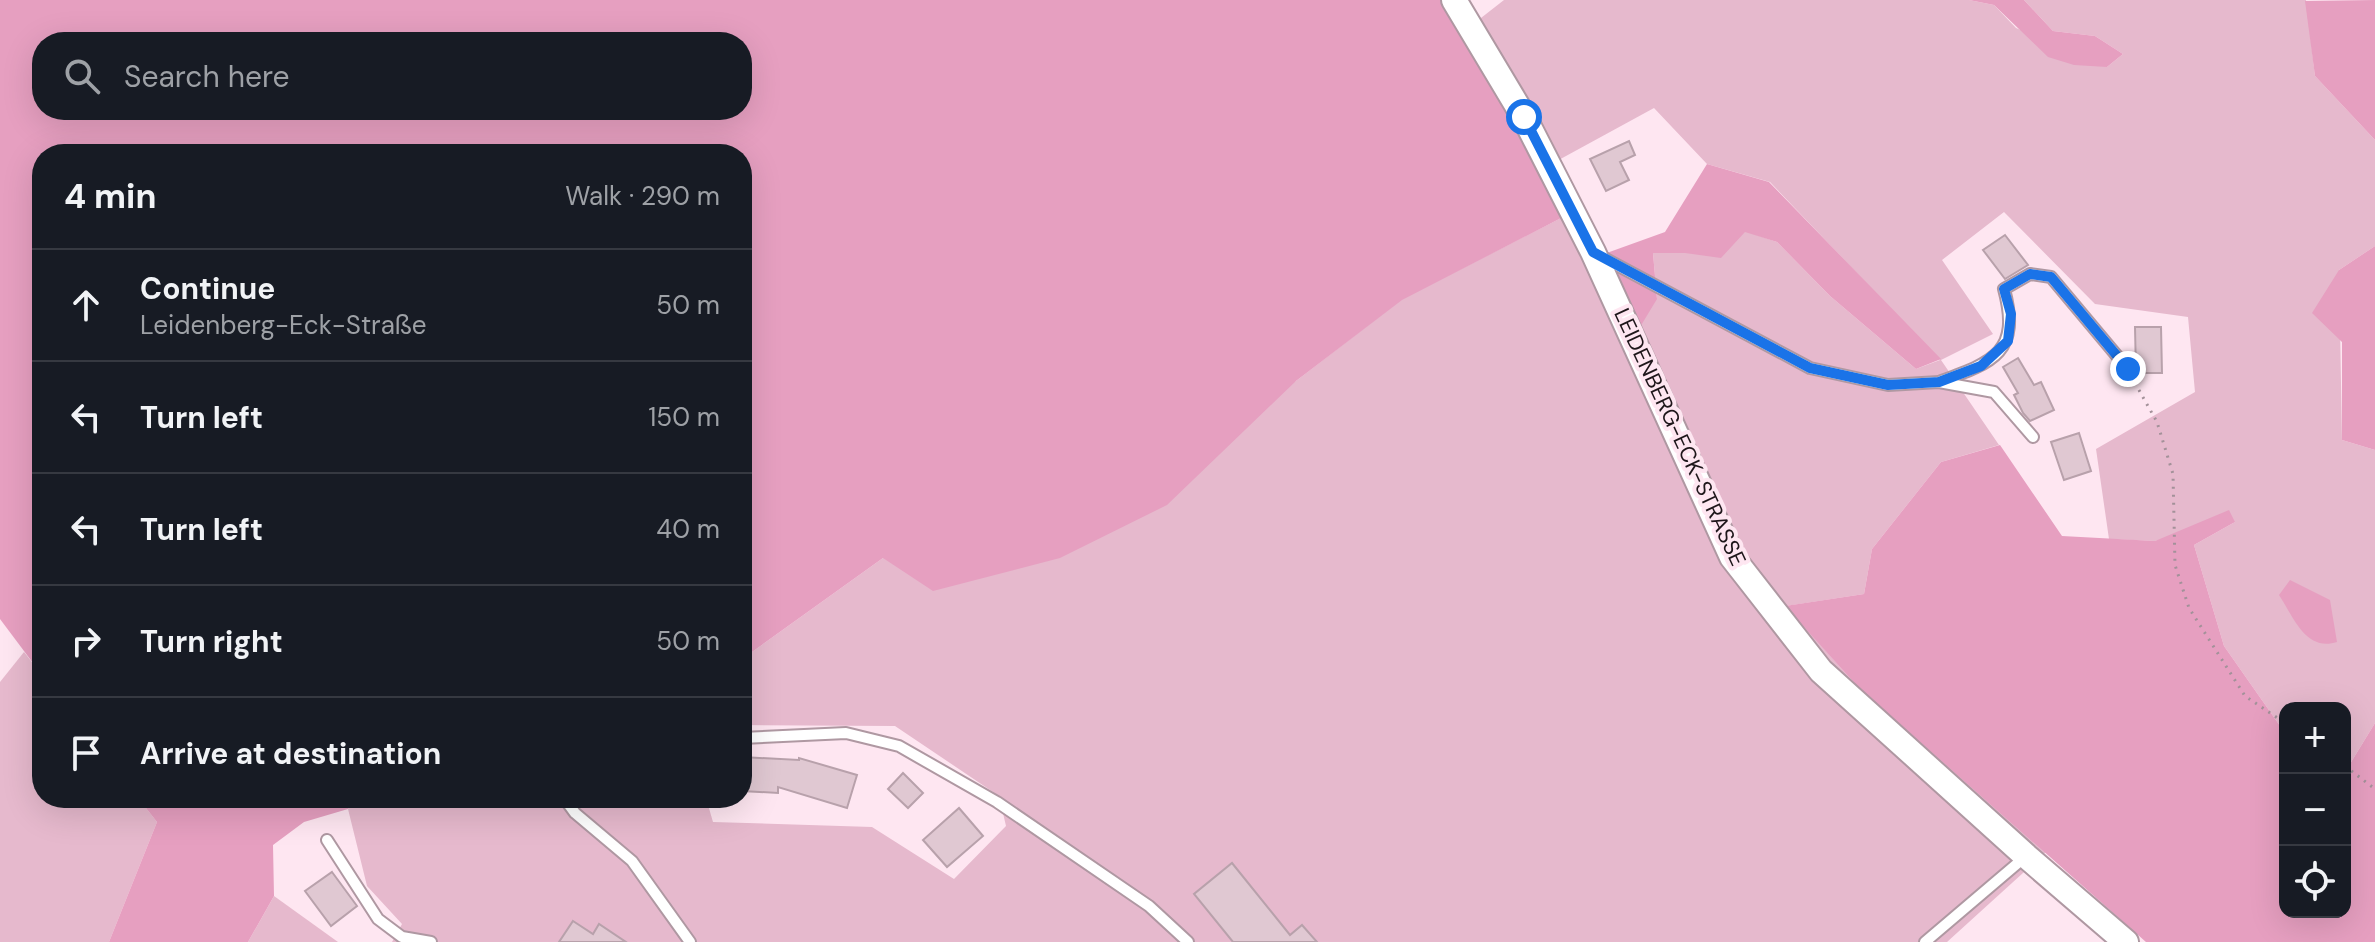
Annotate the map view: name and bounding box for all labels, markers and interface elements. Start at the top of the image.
search box [32,32,752,120]
icon: search [60,54,104,98]
text: Search here [124,57,290,96]
route start [1506,99,1542,135]
text: 4 min [64,174,156,219]
text: Walk · 290 m [565,179,720,213]
text: Continue [140,269,275,308]
icon: ahead [64,283,108,327]
text: 50 m [656,288,720,322]
street label: LEIDENBERG-ECK-STRASSE [1607,303,1753,571]
text: Leidenberg-Eck-Straße [140,308,426,342]
route end [2110,351,2146,387]
icon: left [64,395,108,439]
text: Turn left [140,398,263,437]
text: 150 m [648,400,720,434]
icon: left [64,507,108,551]
text: Turn left [140,510,263,549]
text: 40 m [656,512,720,546]
icon: right [64,619,108,663]
text: Turn right [140,622,283,661]
text: 50 m [656,624,720,658]
map controls [2279,702,2351,918]
button: + [2279,702,2351,774]
icon: arrive [64,731,108,775]
text: Arrive at destination [140,734,441,773]
button: − [2279,774,2351,846]
button: locate [2279,846,2351,918]

